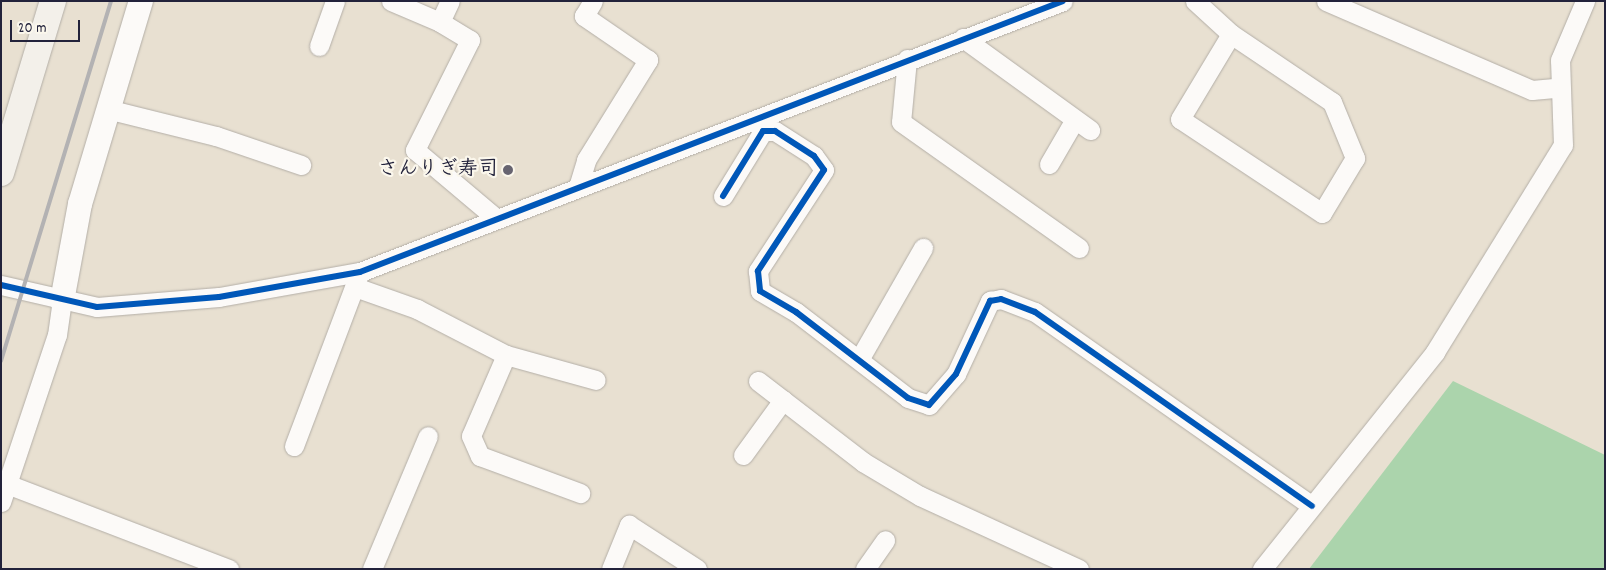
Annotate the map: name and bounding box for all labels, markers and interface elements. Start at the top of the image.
scale bar [12,10,82,42]
text: 20 m [18,18,46,40]
place label: さんりぎ寿司 [378,158,498,182]
marker: さんりぎ寿司 [502,164,514,176]

